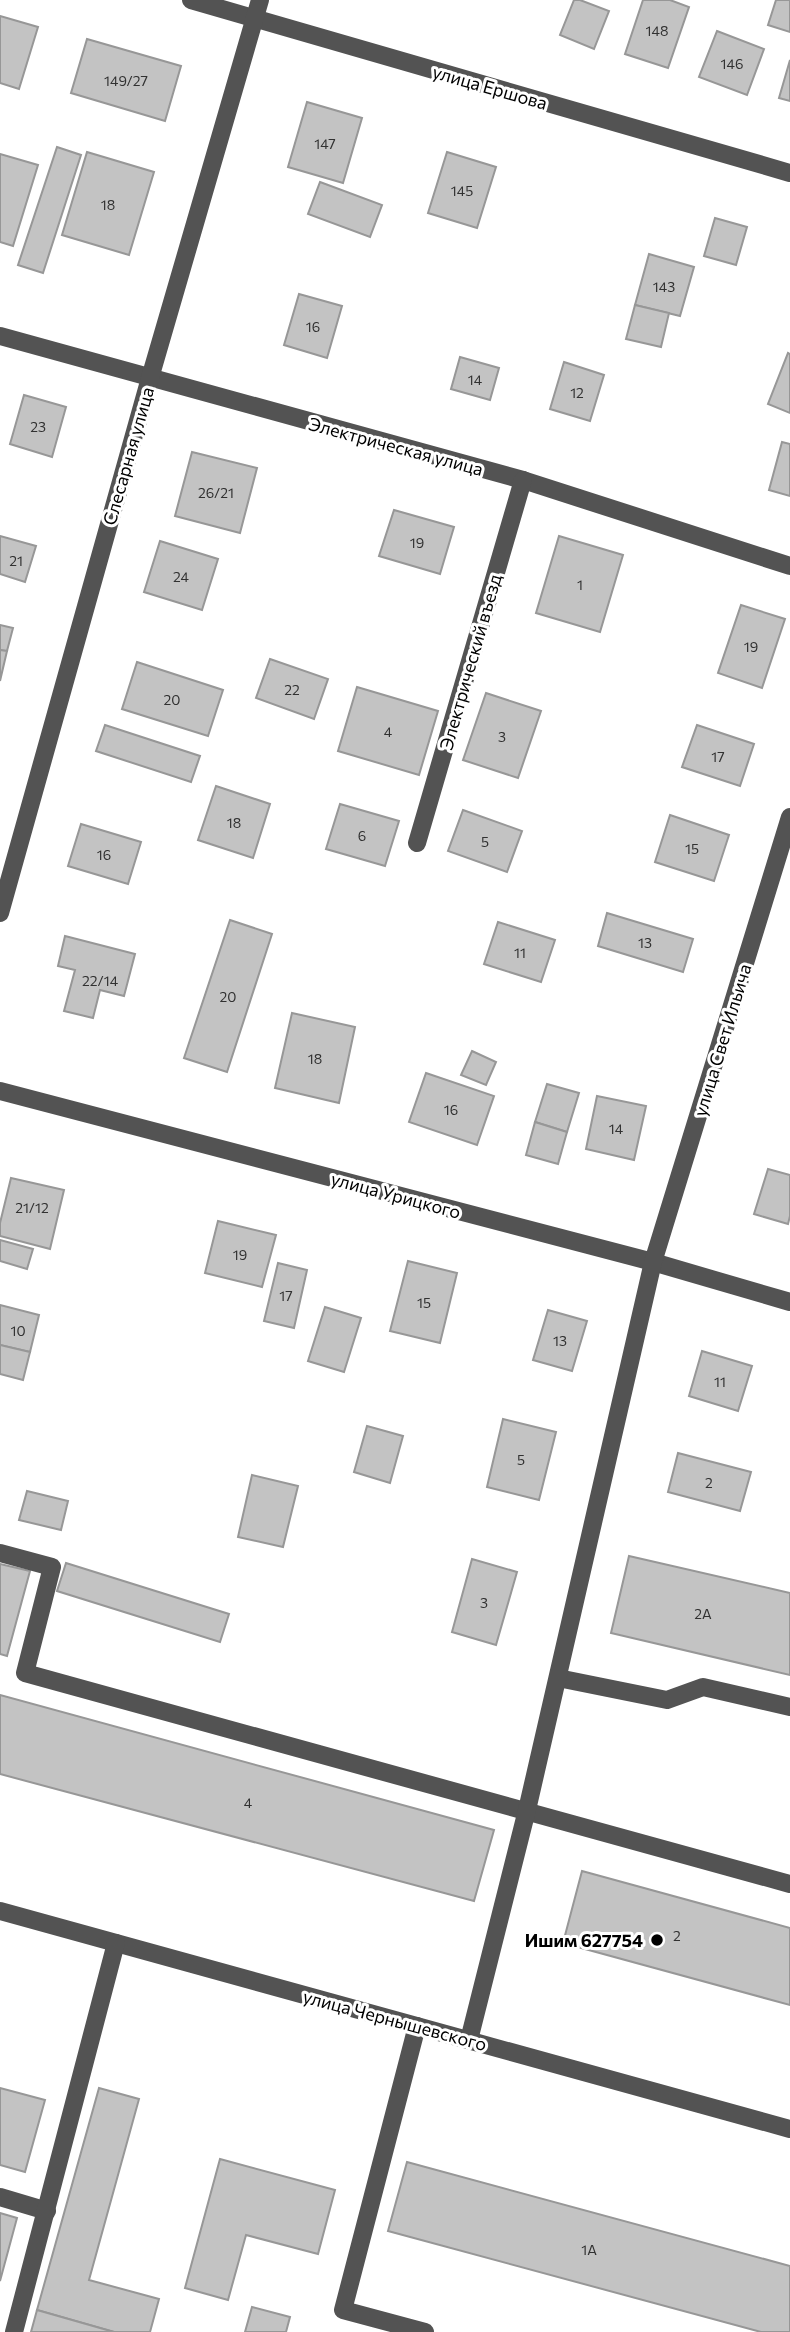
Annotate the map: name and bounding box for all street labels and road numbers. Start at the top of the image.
street label: улица Ершова [430,60,550,114]
street label: Слесарная улица [98,384,158,528]
street label: Электрическая улица [306,412,486,480]
street label: Электрический въезд [434,571,506,753]
street label: улица Свет Ильича [688,961,756,1119]
street label: улица Урицкого [329,1167,463,1223]
street label: улица Чернышевского [301,1985,489,2055]

